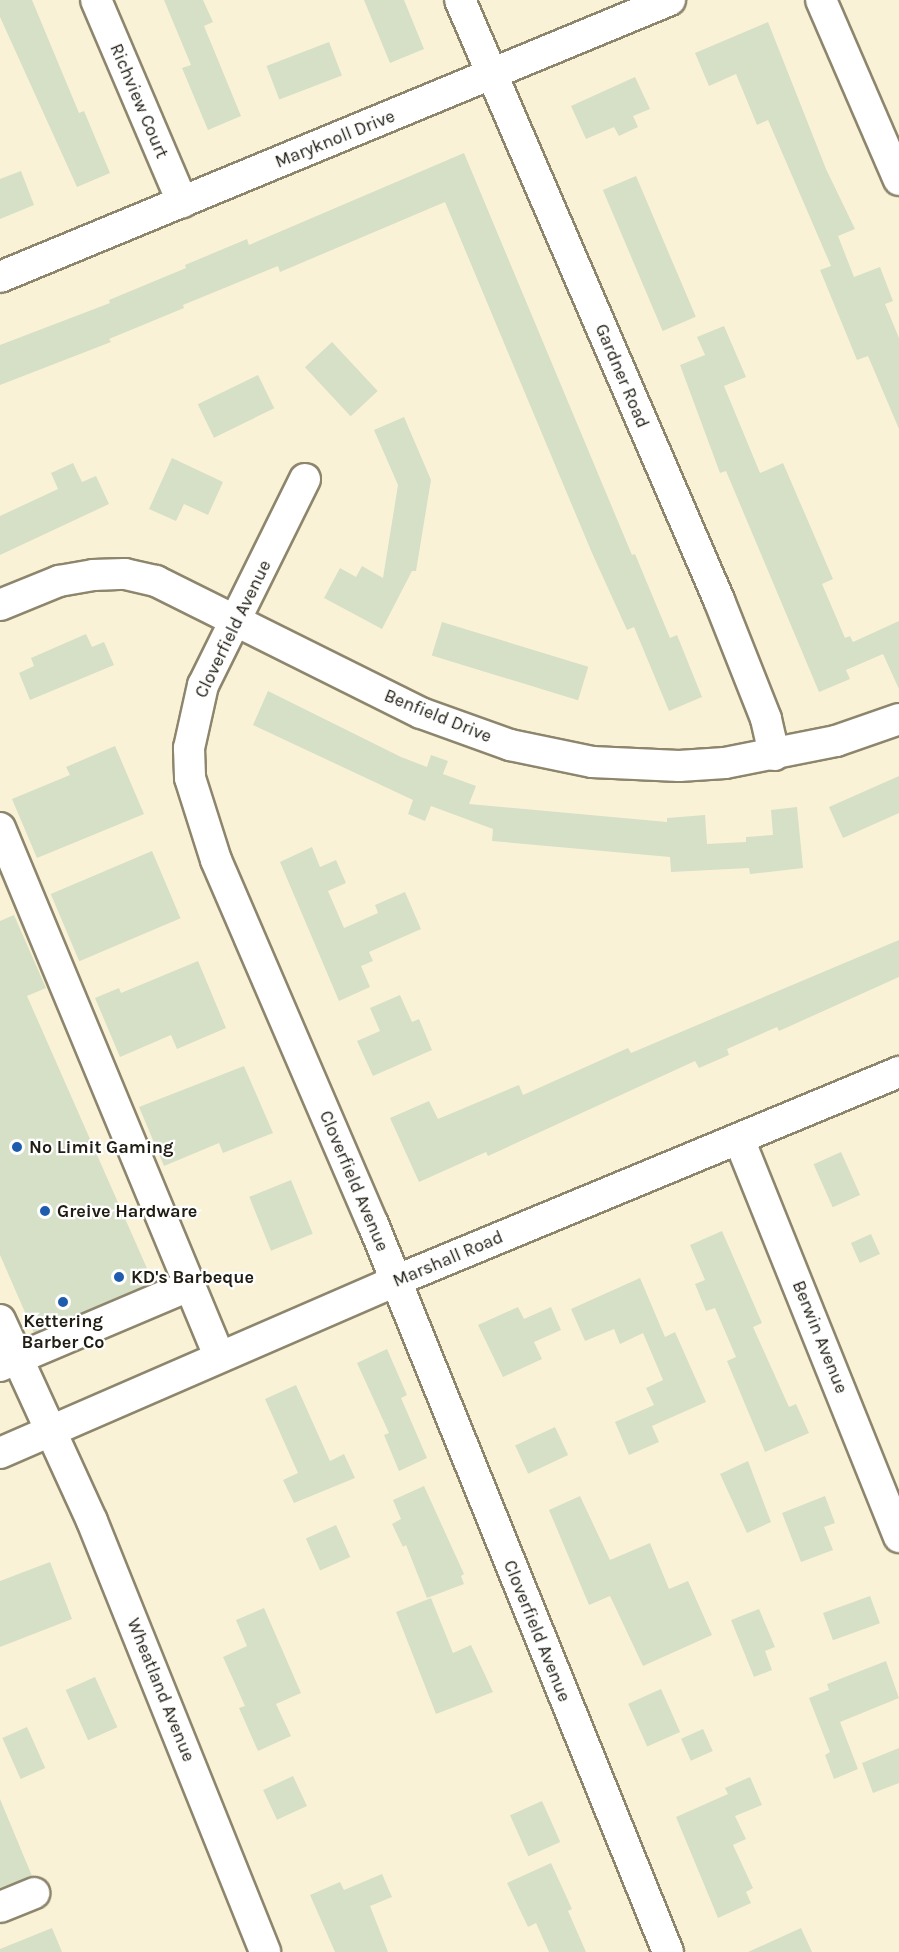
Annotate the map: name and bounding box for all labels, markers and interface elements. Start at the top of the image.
street label: Richview Court [105,40,173,162]
street label: Maryknoll Drive [272,105,398,173]
street label: Gardner Road [590,321,654,431]
street label: Cloverfield Avenue [190,557,276,701]
street label: Benfield Drive [381,685,495,747]
street label: Cloverfield Avenue [315,1107,393,1255]
place label: No Limit Gaming [29,1136,173,1158]
marker: No Limit Gaming [10,1140,24,1154]
place label: Greive Hardware [57,1200,197,1222]
marker: Greive Hardware [38,1204,52,1218]
street label: Marshall Road [390,1226,506,1292]
place label: KD's Barbeque [131,1266,254,1288]
marker: KD's Barbeque [112,1270,126,1284]
street label: Berwin Avenue [788,1277,852,1397]
marker: Kettering Barber Co [56,1295,70,1309]
place label: Kettering Barber Co [21,1311,105,1354]
street label: Cloverfield Avenue [499,1557,575,1705]
street label: Wheatland Avenue [122,1615,200,1765]

